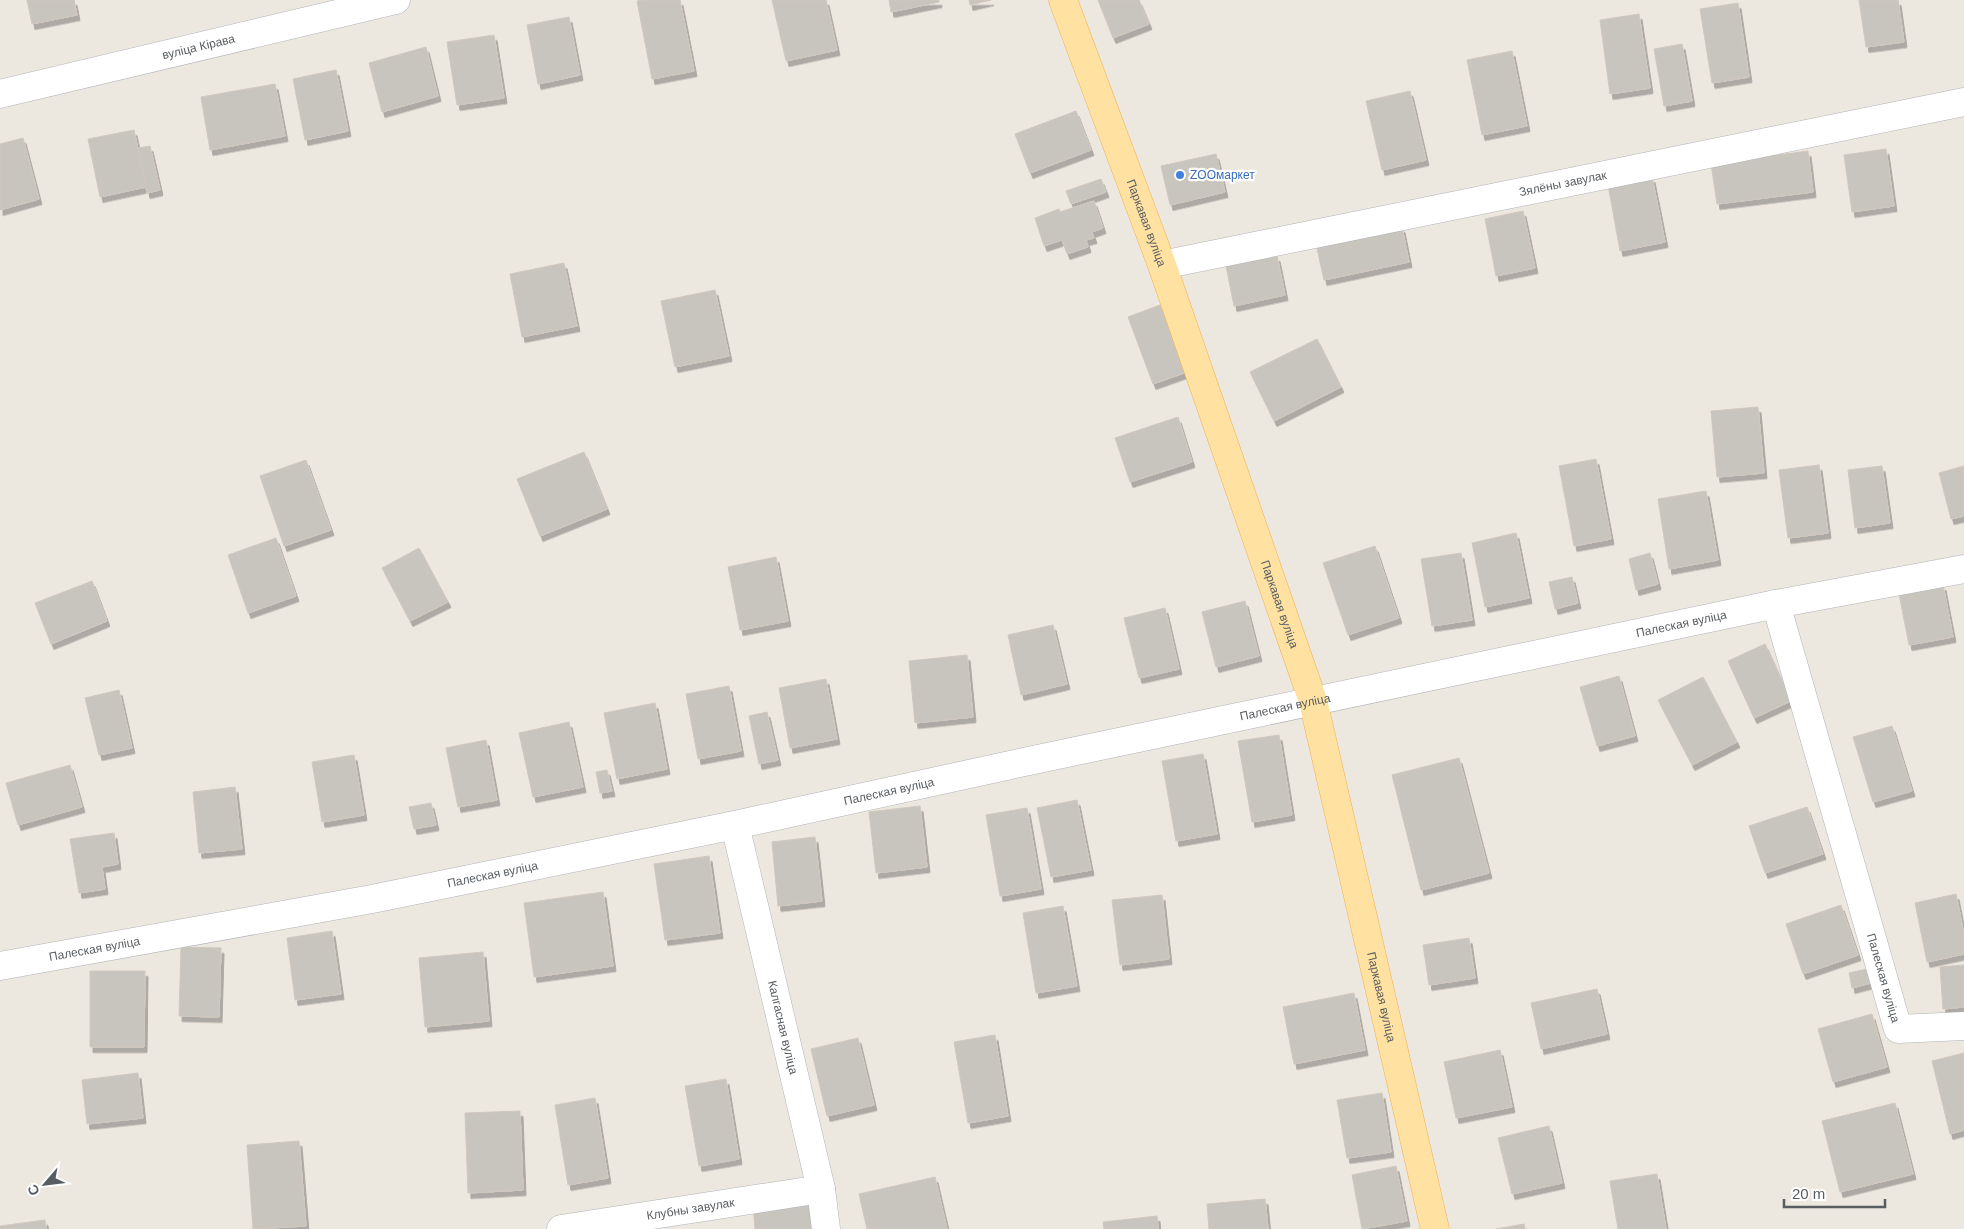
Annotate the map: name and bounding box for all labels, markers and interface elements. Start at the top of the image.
street label: вуліца Кірава [161,31,237,62]
place label: ZOOмаркет [1190,168,1255,182]
street label: Зялёны завулак [1518,168,1609,199]
marker: ZOOмаркет [1174,169,1186,181]
street label: Паркавая вуліца [1124,177,1169,269]
street label: Паркавая вуліца [1258,559,1301,650]
street label: Палеская вуліца [1635,607,1728,640]
street label: Палеская вуліца [1239,691,1332,723]
street label: Палеская вуліца [842,775,936,808]
street label: Палеская вуліца [446,858,539,890]
street label: Палеская вуліца [1864,932,1903,1024]
street label: Палеская вуліца [48,934,141,964]
street label: Паркавая вуліца [1364,950,1399,1044]
street label: Калгасная вуліца [765,979,801,1076]
north arrow [20,1159,70,1209]
scale bar [1784,1176,1885,1208]
text: С [24,1182,43,1198]
text: 20 m [1792,1185,1825,1202]
street label: Клубны завулак [646,1195,736,1223]

